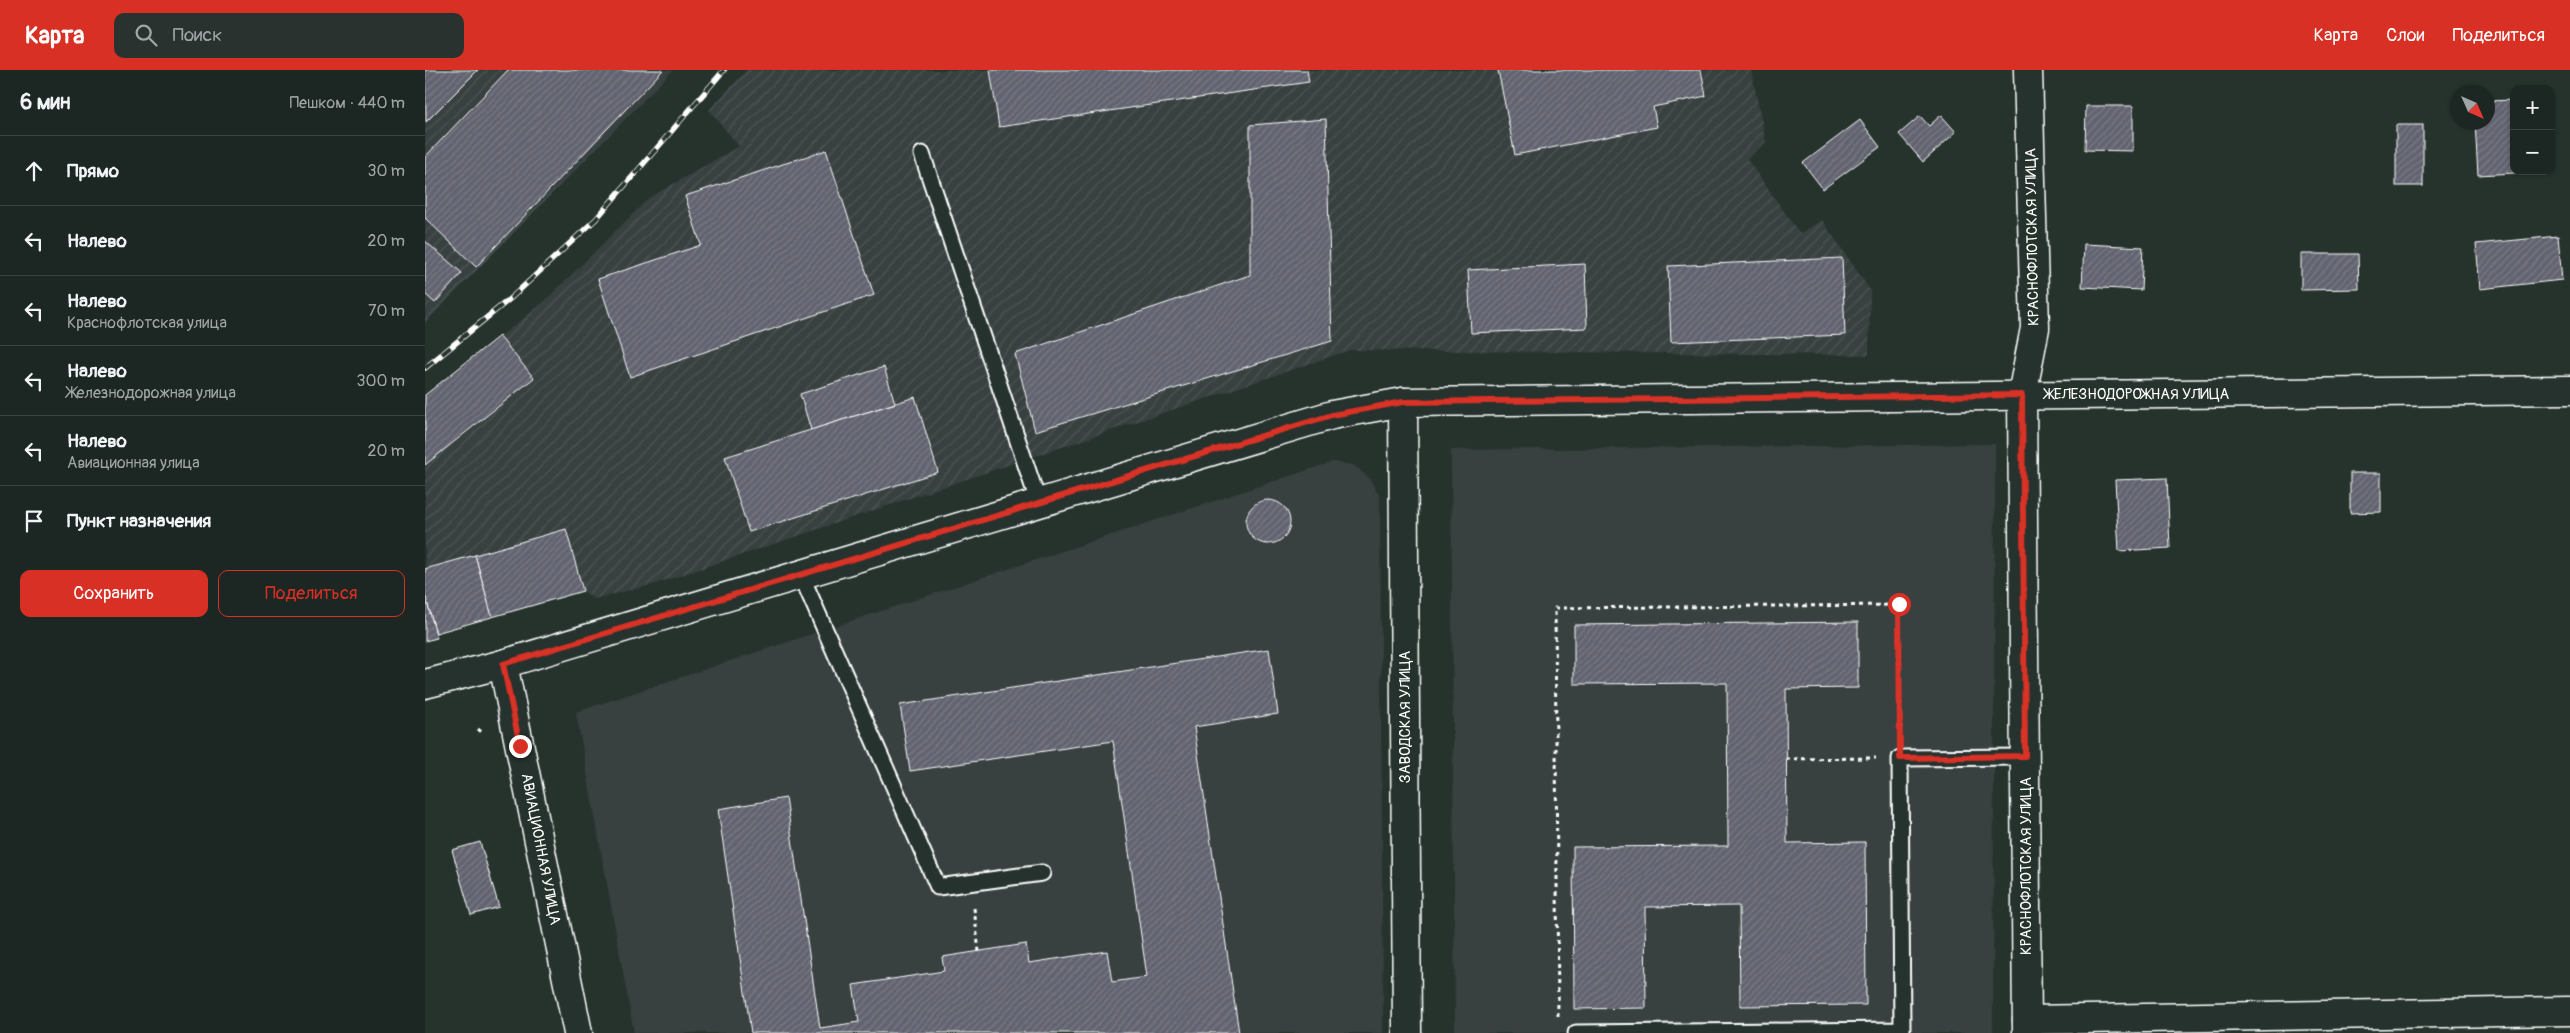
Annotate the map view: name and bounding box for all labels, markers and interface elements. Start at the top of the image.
search box [114,13,464,58]
text: Карта [25,21,84,50]
icon: search [132,21,160,49]
text: Поиск [172,23,222,47]
text: Карта [2314,24,2358,47]
text: Слои [2386,24,2424,47]
text: Поделиться [2452,24,2545,47]
north arrow [2450,85,2495,130]
map controls [2510,85,2555,175]
button: + [2510,85,2555,130]
text: 6 мин [20,89,70,116]
text: Пешком · 440 m [290,93,405,113]
button: − [2510,130,2555,175]
street label: КРАСНОФЛОТСКАЯ УЛИЦА [2021,148,2044,326]
icon: ahead [20,157,48,185]
text: Прямо [67,159,119,183]
text: 30 m [367,161,405,181]
icon: left [20,227,48,255]
text: Налево [67,229,127,253]
text: 20 m [367,231,405,251]
text: Налево [67,289,127,313]
icon: left [20,297,48,325]
text: 70 m [368,301,405,321]
text: Краснофлотская улица [67,313,227,333]
text: Налево [67,359,127,383]
icon: left [20,367,48,395]
text: 300 m [357,371,405,391]
text: Железнодорожная улица [67,383,236,403]
street label: ЖЕЛЕЗНОДОРОЖНАЯ УЛИЦА [2043,385,2230,404]
text: Налево [67,429,127,453]
icon: left [20,437,48,465]
text: 20 m [367,441,405,461]
text: Авиационная улица [67,453,200,473]
icon: arrive [20,507,48,535]
text: Пункт назначения [67,509,211,533]
button: Сохранить [20,570,208,617]
button: Поделиться [218,570,405,617]
route start [1888,593,1911,616]
street label: ЗАВОДСКАЯ УЛИЦА [1396,650,1415,783]
route end [509,735,532,758]
street label: АВИАЦИОННАЯ УЛИЦА [516,772,565,927]
street label: КРАСНОФЛОТСКАЯ УЛИЦА [2017,777,2036,955]

